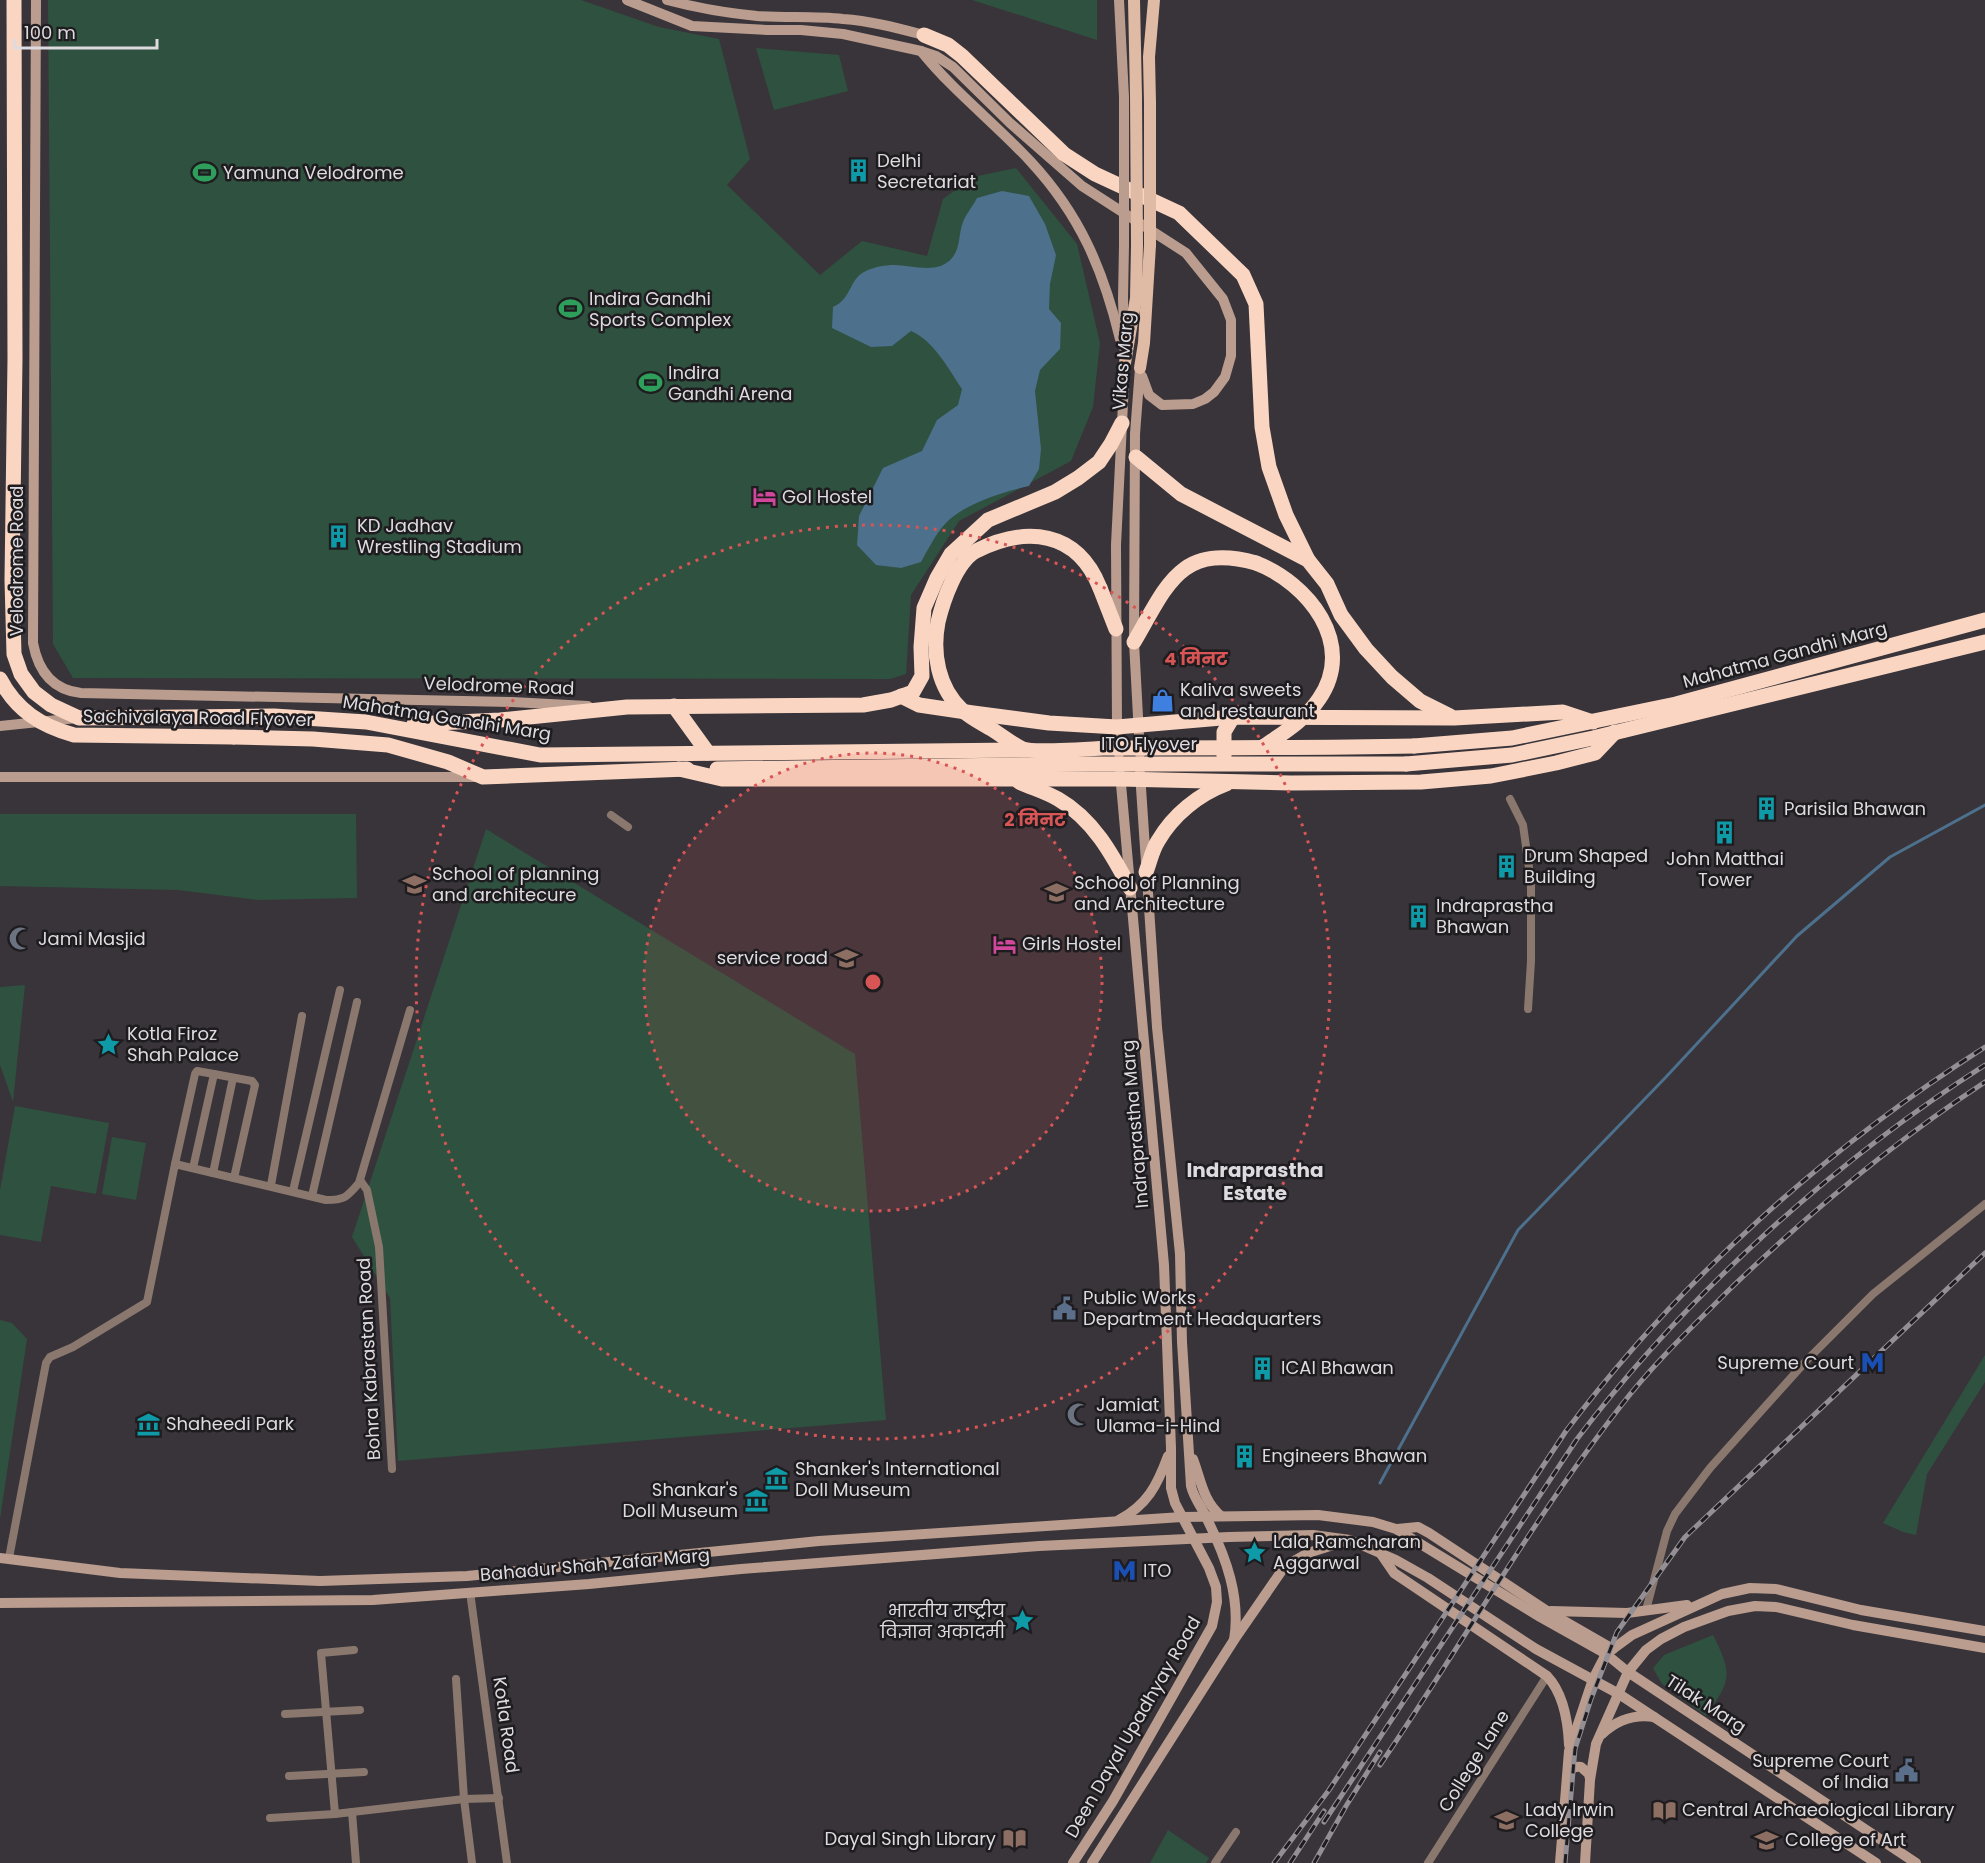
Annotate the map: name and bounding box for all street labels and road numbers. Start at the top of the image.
street label: Vikas Marg [1106,311,1139,411]
street label: Velodrome Road [4,486,29,636]
street label: Mahatma Gandhi Marg [1680,615,1890,694]
street label: Velodrome Road [423,670,575,701]
street label: Mahatma Gandhi Marg [341,689,553,746]
street label: Sachivalaya Road Flyover [83,703,314,732]
street label: ITO Flyover [1101,731,1197,756]
street label: Indraprastha Marg [1115,1039,1154,1209]
street label: Bohra Kabrastan Road [351,1257,386,1461]
street label: Bahadur Shah Zafar Marg [479,1542,711,1587]
street label: Deen Dayal Upadhyay Road [1059,1611,1206,1842]
street label: Tilak Marg [1661,1668,1751,1739]
street label: Kotla Road [487,1675,526,1775]
street label: College Lane [1432,1705,1515,1817]

